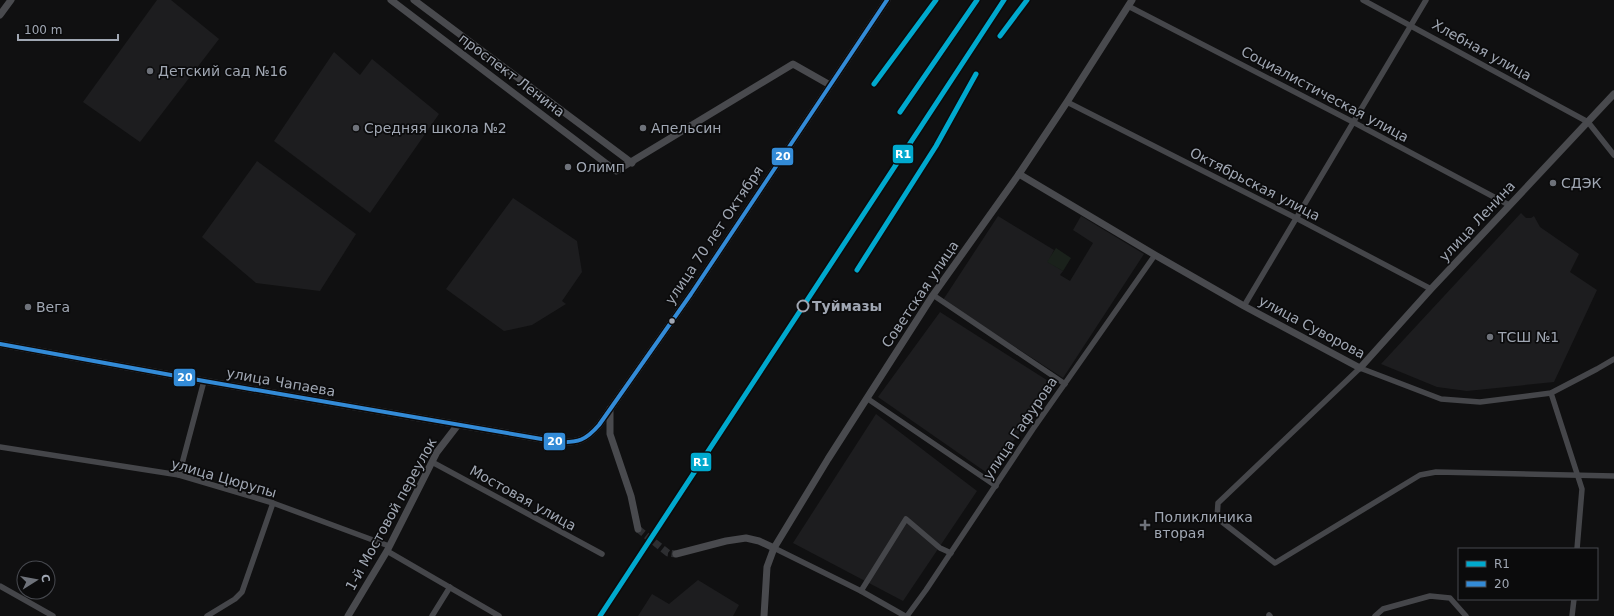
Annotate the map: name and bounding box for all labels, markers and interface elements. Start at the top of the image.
scale bar [18,16,118,42]
street label: Хлебная улица [1430,16,1534,84]
text: 100 m [24,23,62,37]
street label: проспект Ленина [456,30,568,120]
street label: Социалистическая улица [1238,43,1412,145]
place label: Детский сад №16 [158,63,287,79]
marker: Детский сад №16 [145,66,155,76]
place label: Средняя школа №2 [364,120,507,136]
place label: Апельсин [651,120,722,136]
marker: Средняя школа №2 [351,123,361,133]
marker: Апельсин [638,123,648,133]
line badge: R1 [892,144,914,164]
street label: Октябрьская улица [1187,144,1323,224]
line badge: 20 [771,147,794,166]
text: R1 [895,148,911,161]
text: 20 [775,150,791,163]
place label: Олимп [576,159,625,175]
marker: Олимп [563,162,573,172]
street label: улица 70 лет Октября [662,163,766,307]
place label: СДЭК [1561,175,1601,191]
street label: улица Ленина [1436,178,1518,264]
marker: СДЭК [1548,178,1558,188]
street label: Советская улица [878,238,962,350]
street label: улица Суворова [1256,292,1368,362]
place label: Туймазы [812,298,882,314]
place label: Вега [36,299,70,315]
marker: Туймазы [796,299,810,313]
marker: Вега [23,302,33,312]
unlabelled marker [667,316,677,326]
place label: ТСШ №1 [1497,329,1559,345]
marker: ТСШ №1 [1485,332,1495,342]
street label: улица Чапаева [225,365,337,399]
line badge: 20 [173,368,196,387]
text: 20 [177,371,193,384]
street label: улица Гафурова [980,374,1060,482]
line badge: 20 [543,432,566,451]
street label: 1-й Мостовой переулок [342,435,440,593]
text: 20 [547,435,563,448]
line badge: R1 [690,452,712,472]
street label: улица Цюрупы [169,455,279,501]
text: R1 [693,456,709,469]
street label: Мостовая улица [467,462,579,534]
place label: Поликлиника вторая [1154,509,1253,541]
marker: Поликлиника вторая [1139,519,1151,531]
legend [1458,548,1598,600]
text: R1 [1494,557,1510,571]
north arrow [16,560,56,600]
text: С [38,573,52,583]
text: 20 [1494,577,1509,591]

